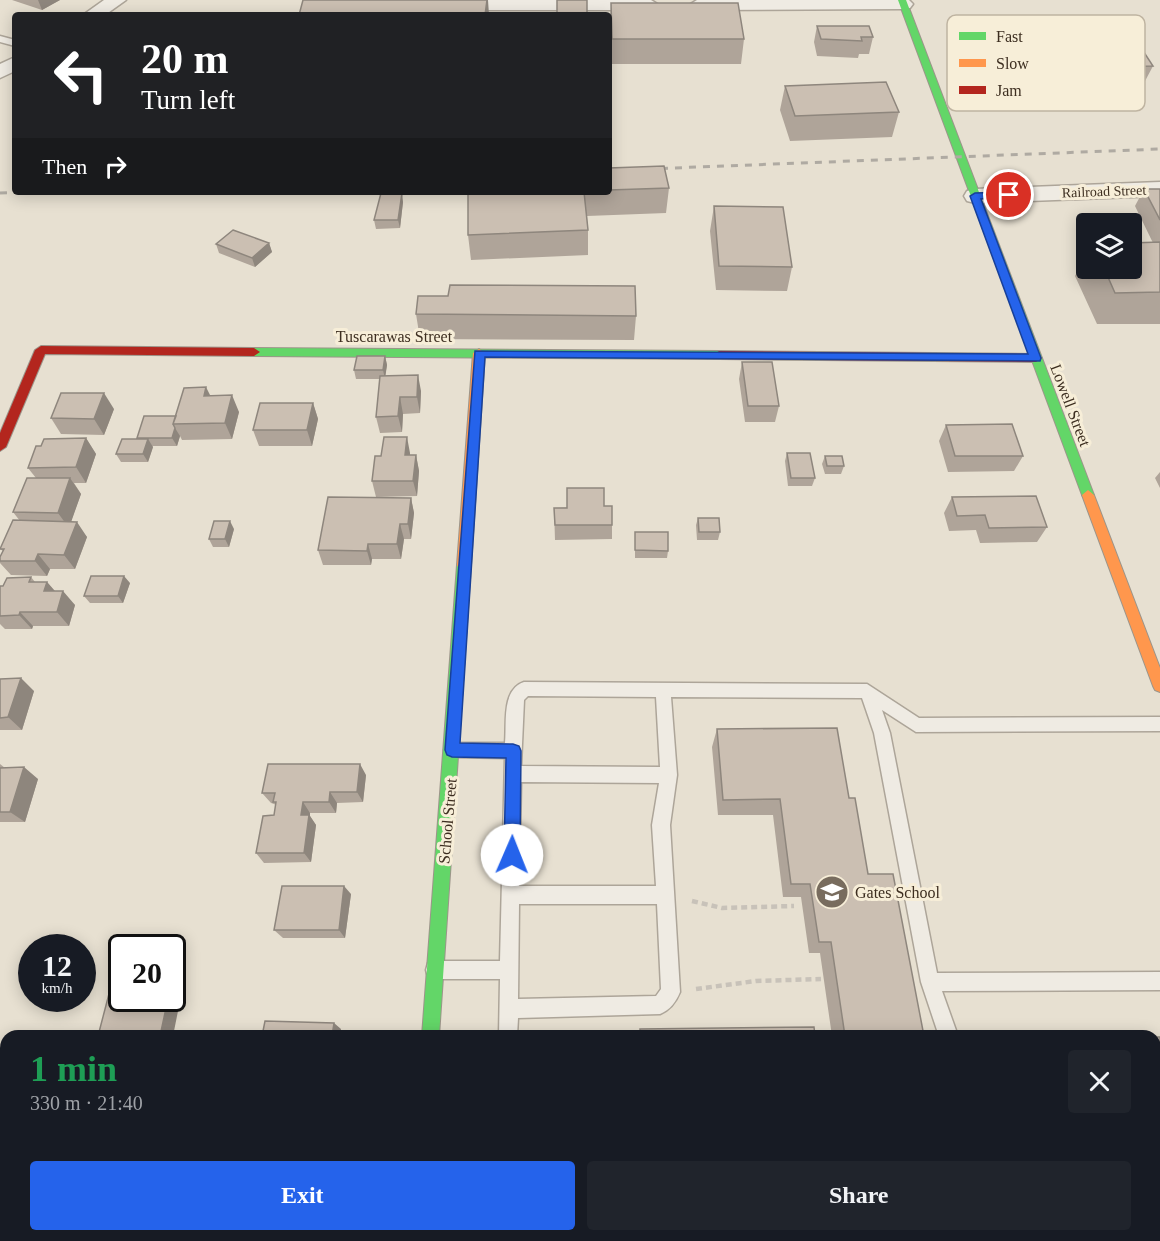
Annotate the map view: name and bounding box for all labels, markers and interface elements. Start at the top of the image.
legend [947,15,1145,111]
text: Fast [996,28,1023,45]
icon: left [42,36,120,114]
text: 20 m [141,36,229,82]
text: Slow [996,55,1029,72]
text: Jam [996,82,1022,99]
text: Turn left [141,85,235,115]
icon: right [99,150,132,183]
text: Then [42,154,87,179]
pin [983,169,1034,220]
icon: arrive [992,178,1025,211]
street label: Railroad Street [1062,183,1147,200]
map controls [1076,213,1142,279]
button: layers [1076,213,1142,279]
street label: Tuscarawas Street [336,328,453,345]
street label: Lowell Street [1047,362,1094,449]
street label: School Street [435,777,460,865]
position arrow [480,823,544,887]
school or university icon: Gates School [814,874,850,910]
place label: Gates School [855,884,940,901]
speed limit sign: 20 [108,934,186,1012]
text: 12 [42,949,72,982]
text: km/h [42,980,72,996]
text: 1 min [30,1049,117,1089]
button: close [1068,1050,1131,1113]
text: 330 m · 21:40 [30,1092,143,1114]
button: Exit [30,1161,575,1230]
button: Share [587,1161,1131,1230]

